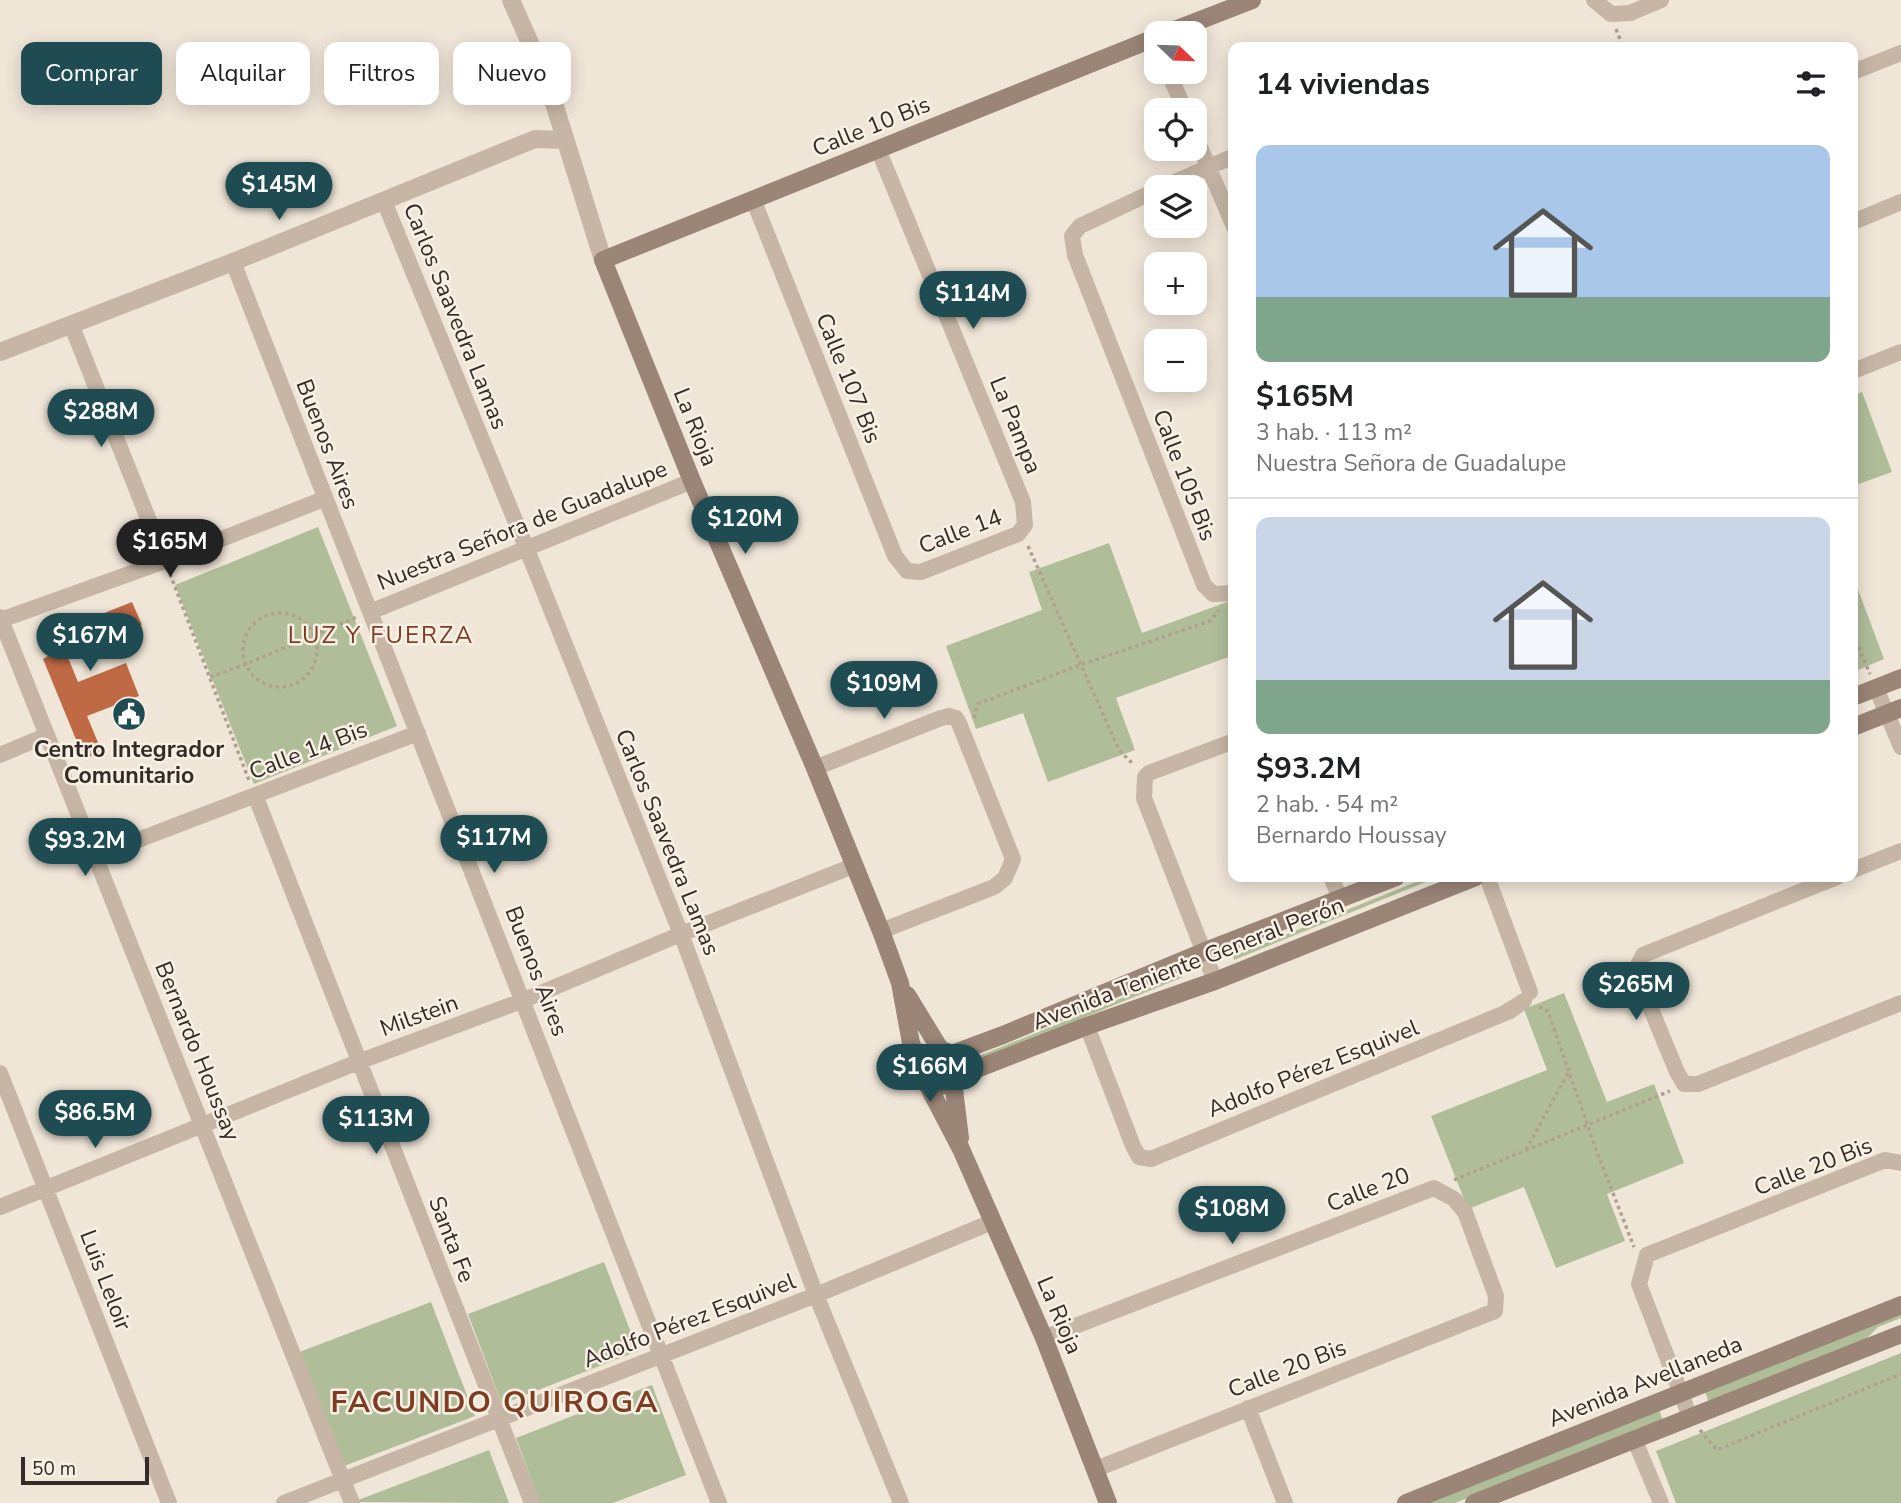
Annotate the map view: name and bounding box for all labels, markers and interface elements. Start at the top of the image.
north arrow [1144,21,1208,84]
map controls [1144,21,1207,392]
chip: Comprar [21,42,162,105]
chip: Alquilar [176,42,310,105]
chip: Filtros [324,42,439,105]
chip: Nuevo [453,42,571,105]
text: 14 viviendas [1256,64,1430,105]
icon: filters [1792,65,1830,103]
street label: Calle 10 Bis [808,89,935,164]
button: locate [1144,98,1207,161]
pin: $145M [230,162,328,222]
text: $145M [241,169,317,200]
button: layers [1144,175,1207,238]
icon: home [1480,190,1606,316]
street label: Carlos Saavedra Lamas [396,198,515,434]
button: + [1144,252,1207,315]
pin: $114M [924,272,1022,331]
text: $114M [935,278,1011,309]
street label: Calle 107 Bis [808,308,889,448]
button: − [1144,329,1207,392]
street label: La Pampa [982,372,1049,478]
street label: Buenos Aires [289,375,367,514]
text: $165M [1256,376,1354,417]
street label: La Rioja [666,383,725,471]
pin: $288M [52,390,150,449]
text: $288M [63,396,139,427]
street label: Calle 105 Bis [1145,405,1224,545]
text: 3 hab. · 113 m² [1256,417,1412,448]
text: Nuestra Señora de Guadalupe [1256,448,1566,479]
street label: Nuestra Señora de Guadalupe [373,453,672,598]
pin: $120M [696,496,794,556]
street label: Calle 14 [914,501,1006,561]
text: $120M [707,503,783,534]
pin: $165M [121,520,219,579]
text: $165M [132,526,208,557]
icon: home [1480,562,1606,688]
pin: $167M [41,614,139,673]
district label: LUZ Y FUERZA [288,619,474,651]
text: $167M [52,620,128,651]
pin: $109M [835,662,933,721]
text: $109M [846,668,922,699]
public building icon: Centro Integrador Comunitario [110,695,148,733]
street label: Calle 14 Bis [245,714,372,787]
street label: Carlos Saavedra Lamas [608,724,727,960]
place label: Centro Integrador Comunitario [34,734,224,791]
text: $93.2M [1256,748,1361,789]
text: 2 hab. · 54 m² [1256,789,1398,820]
pin: $117M [445,816,543,875]
pin: $93.2M [28,818,142,878]
text: Bernardo Houssay [1256,820,1447,851]
text: $117M [456,822,532,853]
text: $93.2M [45,825,125,856]
street label: Avenida Teniente General Perón [1028,890,1349,1037]
street label: Buenos Aires [498,902,576,1041]
street label: Bernardo Houssay [147,957,248,1146]
pin: $265M [1587,962,1685,1022]
text: $265M [1598,969,1674,1000]
street label: Milstein [376,987,463,1044]
street label: Adolfo Pérez Esquivel [1203,1012,1424,1125]
pin: $166M [881,1044,979,1104]
text: $166M [892,1051,968,1082]
pin: $86.5M [38,1090,152,1150]
pin: $113M [327,1096,425,1156]
text: $86.5M [55,1097,135,1128]
text: $113M [338,1103,414,1134]
street label: Calle 20 Bis [1750,1130,1877,1203]
street label: Calle 20 [1322,1159,1414,1219]
pin: $108M [1183,1186,1281,1246]
street label: Santa Fe [421,1192,482,1287]
text: $108M [1194,1193,1270,1224]
street label: Luis Leloir [72,1226,139,1336]
street label: Adolfo Pérez Esquivel [578,1266,800,1375]
street label: La Rioja [1029,1272,1090,1359]
street label: Avenida Avellaneda [1544,1328,1747,1435]
street label: Calle 20 Bis [1224,1332,1351,1405]
district label: FACUNDO QUIROGA [330,1382,660,1423]
scale bar [21,1454,149,1486]
text: 50 m [32,1456,76,1482]

